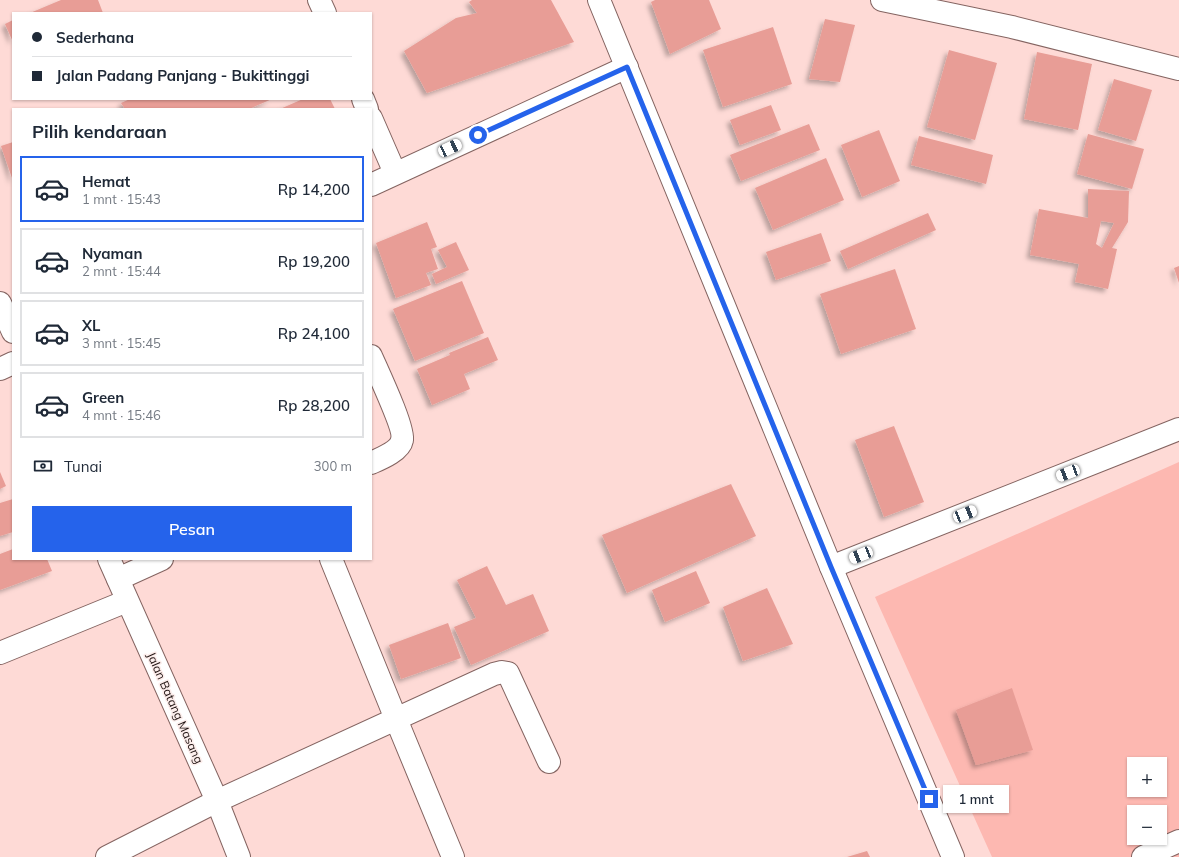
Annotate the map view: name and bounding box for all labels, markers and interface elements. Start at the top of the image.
text: Sederhana [56,28,134,47]
text: Jalan Padang Panjang - Bukittinggi [56,66,309,85]
text: Pilih kendaraan [32,120,167,143]
route start [469,126,487,144]
car [437,137,463,159]
icon: car [34,171,70,207]
text: Hemat [82,172,130,191]
text: Rp 14,200 [278,180,350,199]
text: 1 mnt · 15:43 [82,191,161,207]
icon: car [34,243,70,279]
text: Nyaman [82,244,142,263]
text: Rp 19,200 [278,252,350,271]
text: 2 mnt · 15:44 [82,263,161,279]
icon: car [34,315,70,351]
text: XL [82,316,100,335]
text: Rp 24,100 [278,324,350,343]
text: 3 mnt · 15:45 [82,335,161,351]
icon: car [34,387,70,423]
text: Green [82,388,124,407]
text: Rp 28,200 [278,396,350,415]
text: 4 mnt · 15:46 [82,407,161,423]
icon: cash [32,455,54,477]
text: Tunai [64,457,102,476]
text: 300 m [314,458,352,474]
car [1055,463,1081,483]
car [952,504,978,524]
button: Pesan [32,506,352,552]
car [848,545,874,565]
street label: Jalan Batang Masang [144,650,207,766]
map controls [1127,757,1167,845]
button: + [1127,757,1167,797]
callout: 1 mnt [943,785,1009,813]
route end [920,790,938,808]
text: 1 mnt [958,791,994,807]
button: − [1127,805,1167,845]

